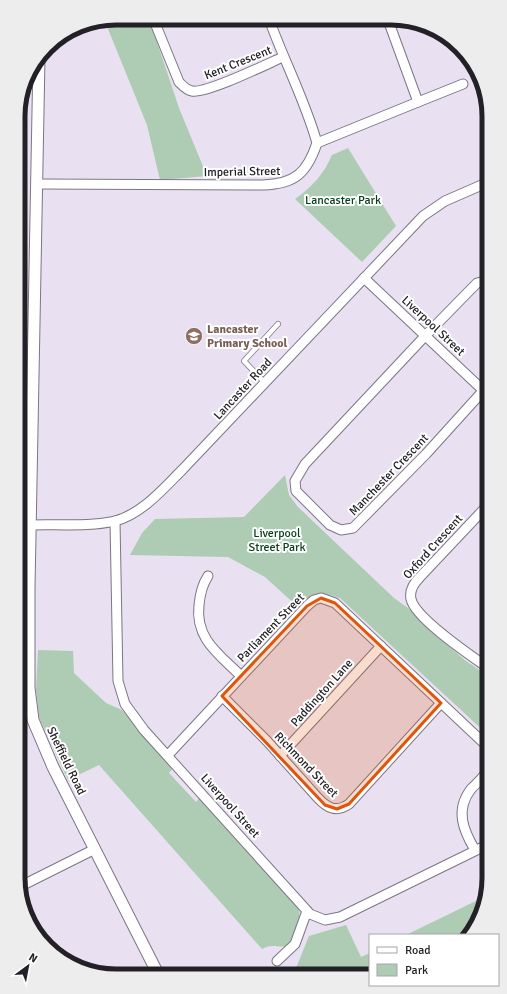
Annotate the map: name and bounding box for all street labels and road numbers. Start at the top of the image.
street label: Kent Crescent [202,43,274,83]
street label: Imperial Street [203,164,281,180]
street label: Liverpool Street [398,293,468,359]
street label: Lancaster Road [211,355,275,423]
street label: Manchester Crescent [346,431,432,519]
street label: Oxford Crescent [400,512,466,582]
street label: Parliament Street [234,590,308,666]
street label: Paddington Lane [288,656,356,730]
street label: Sheffield Road [43,724,89,798]
street label: Richmond Street [271,729,341,801]
street label: Liverpool Street [197,771,263,841]

